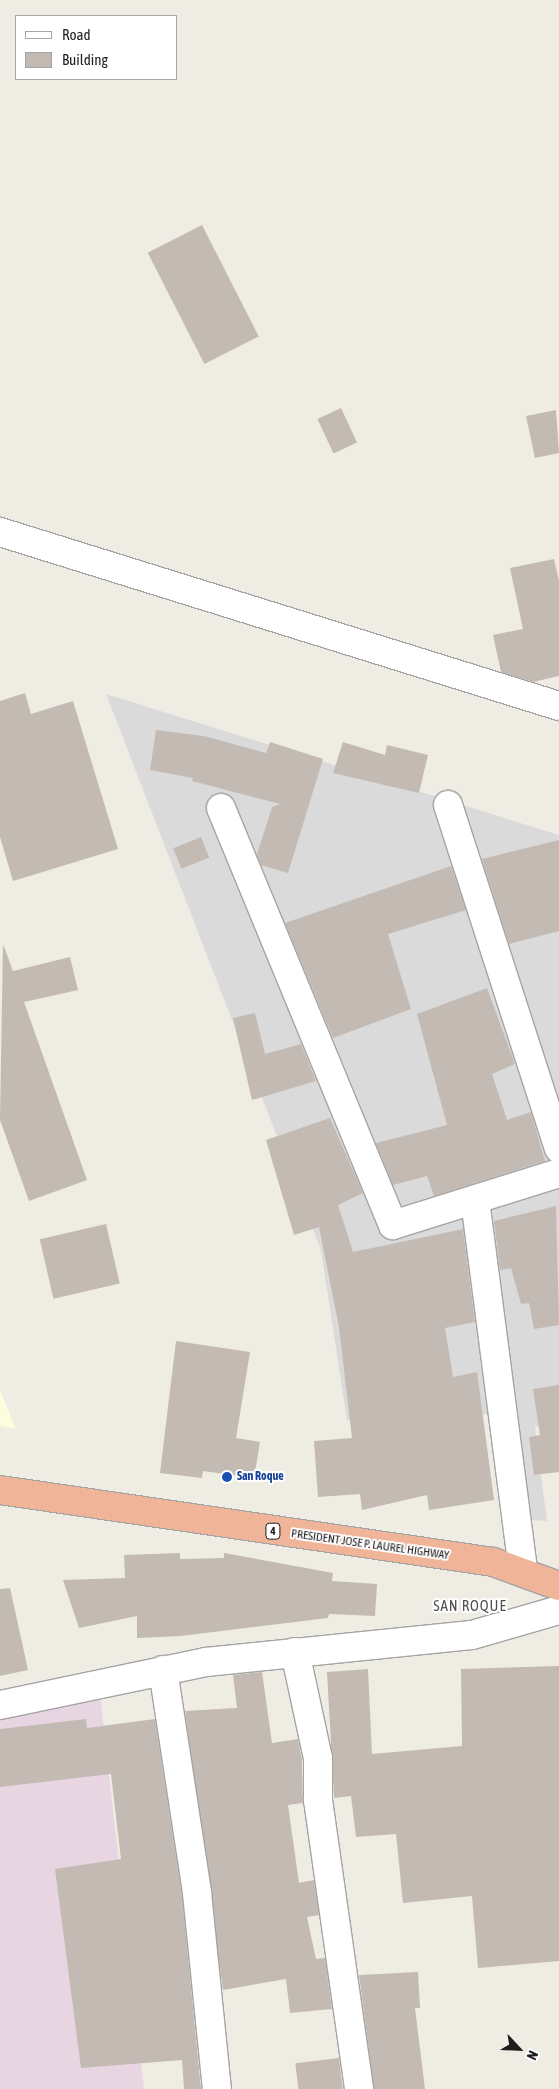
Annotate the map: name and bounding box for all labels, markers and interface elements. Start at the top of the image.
legend [15,15,178,80]
text: Road [62,26,91,43]
text: Building [62,51,108,68]
place label: San Roque [237,1470,284,1484]
marker: San Roque [221,1471,233,1483]
road number: 4 [264,1522,282,1540]
street label: PRESIDENT JOSE P. LAUREL HIGHWAY [290,1527,450,1563]
district label: SAN ROQUE [432,1597,508,1615]
north arrow [494,2024,544,2074]
text: N [524,2048,542,2062]

